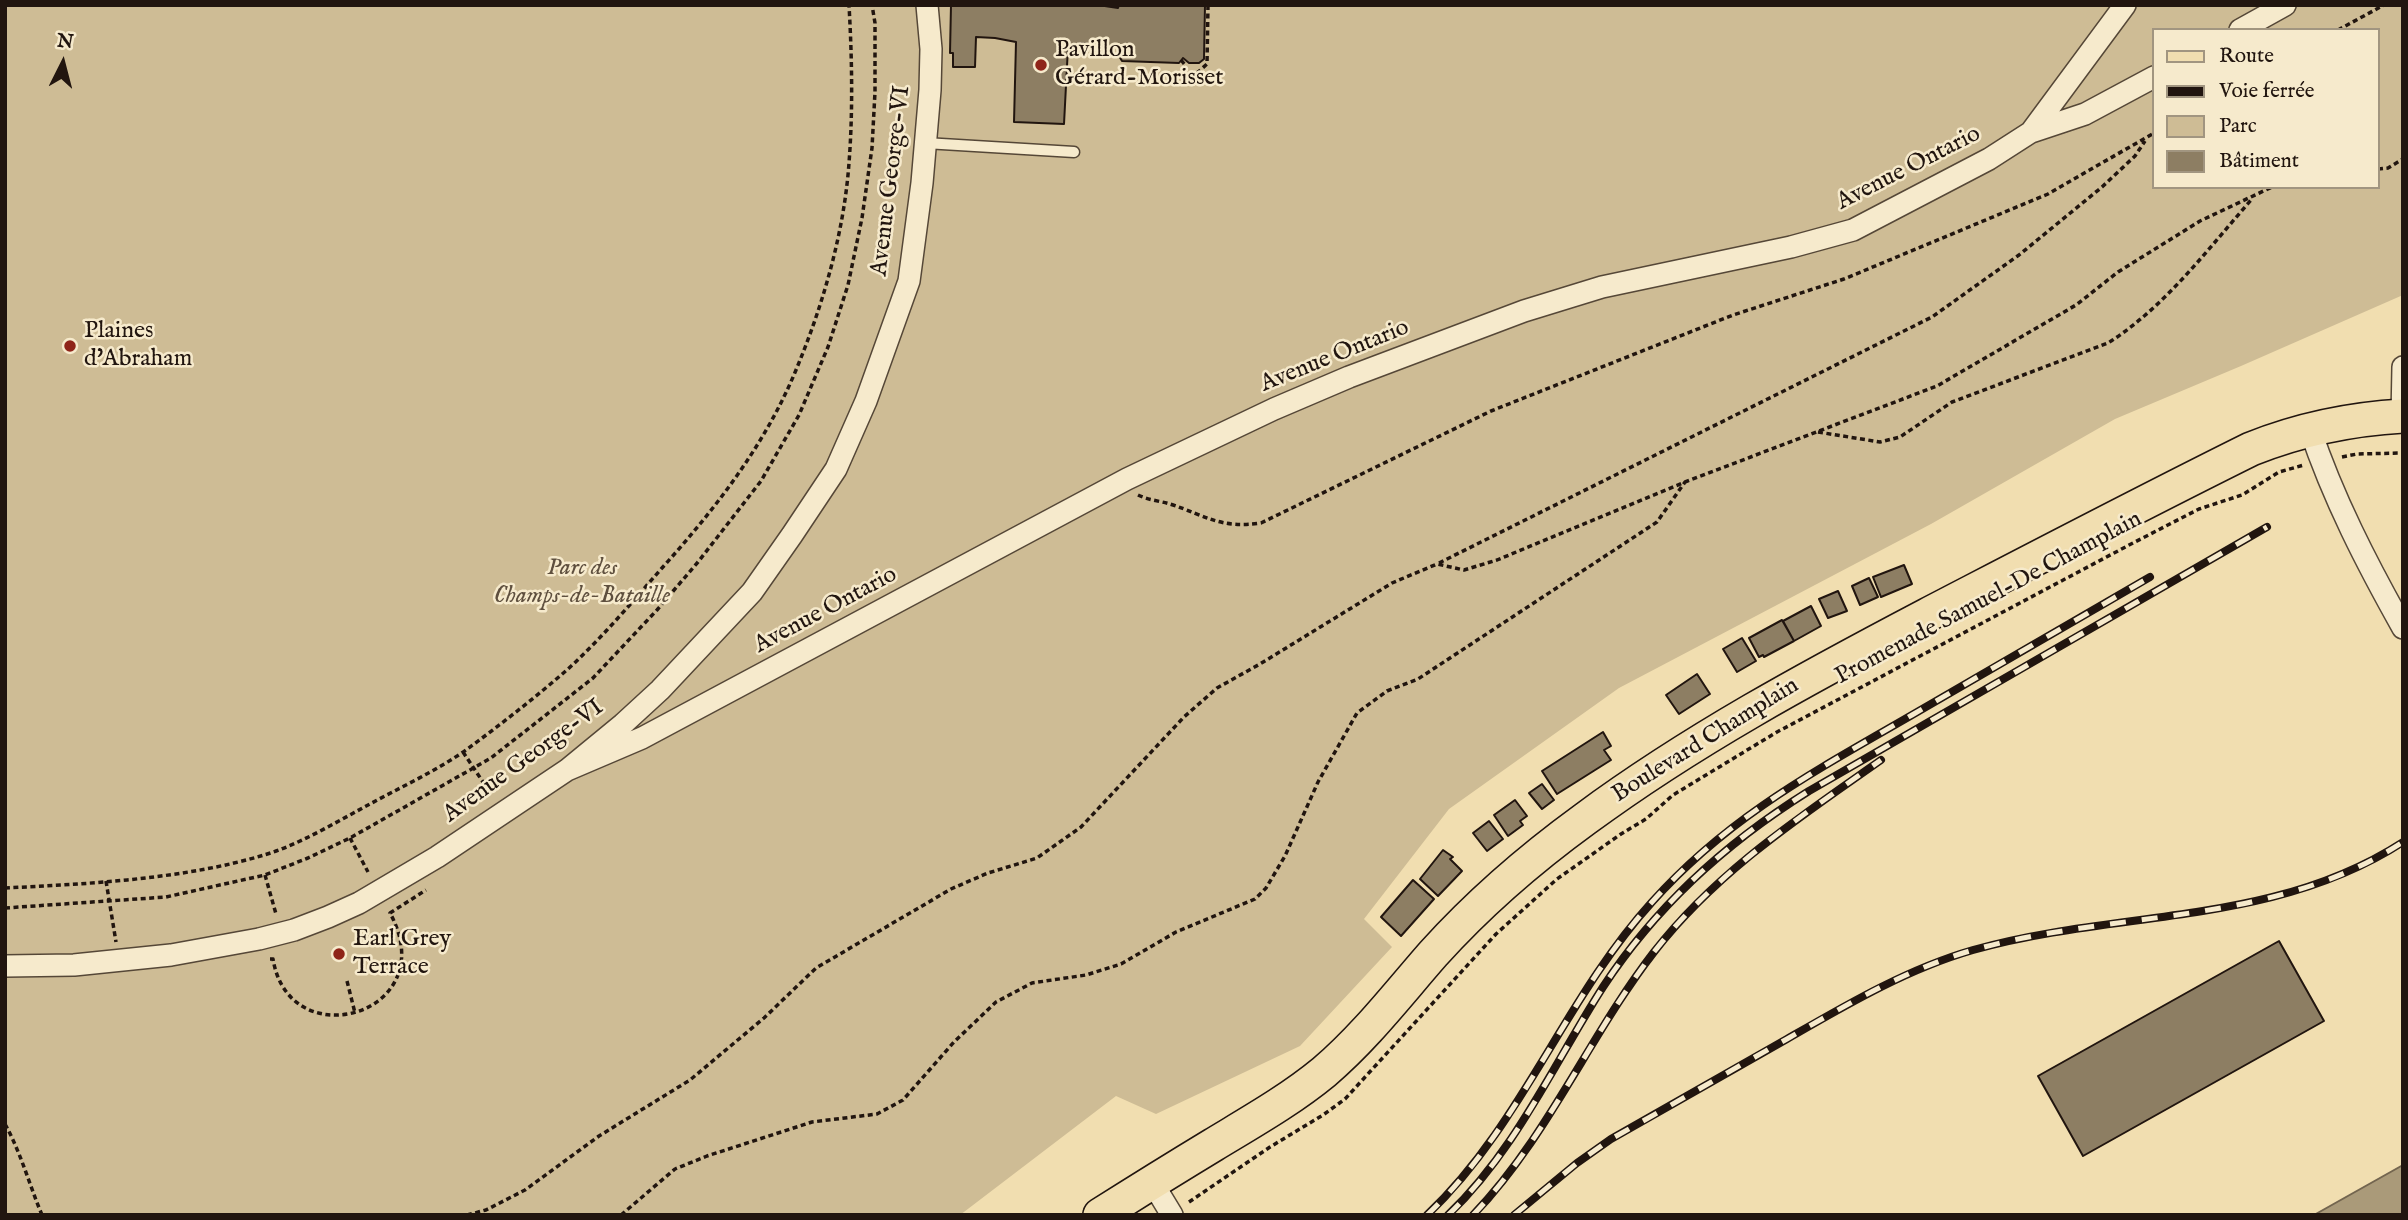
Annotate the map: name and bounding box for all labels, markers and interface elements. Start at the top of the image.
north arrow [28,28,98,98]
legend [2152,28,2380,189]
text: N [56,29,75,55]
place label: Pavillon Gérard-Morisset [1055,37,1224,93]
text: Route [2219,43,2274,70]
marker: Pavillon Gérard-Morisset [1033,57,1049,73]
text: Voie ferrée [2219,78,2315,105]
street label: Avenue George-VI [866,84,918,278]
text: Parc [2219,113,2257,140]
street label: Avenue Ontario [1832,120,1986,218]
text: Bâtiment [2219,148,2299,175]
street label: Avenue Ontario [1256,314,1414,400]
place label: Plaines d'Abraham [84,318,192,374]
marker: Plaines d'Abraham [62,338,78,354]
street label: Promenade Samuel-De Champlain [1831,506,2147,692]
park label: Parc des Champs-de-Bataille [494,555,670,611]
street label: Avenue Ontario [750,561,902,661]
street label: Boulevard Champlain [1607,672,1805,810]
street label: Avenue George-VI [438,694,610,830]
place label: Earl Grey Terrace [353,926,451,982]
marker: Earl Grey Terrace [331,946,347,962]

